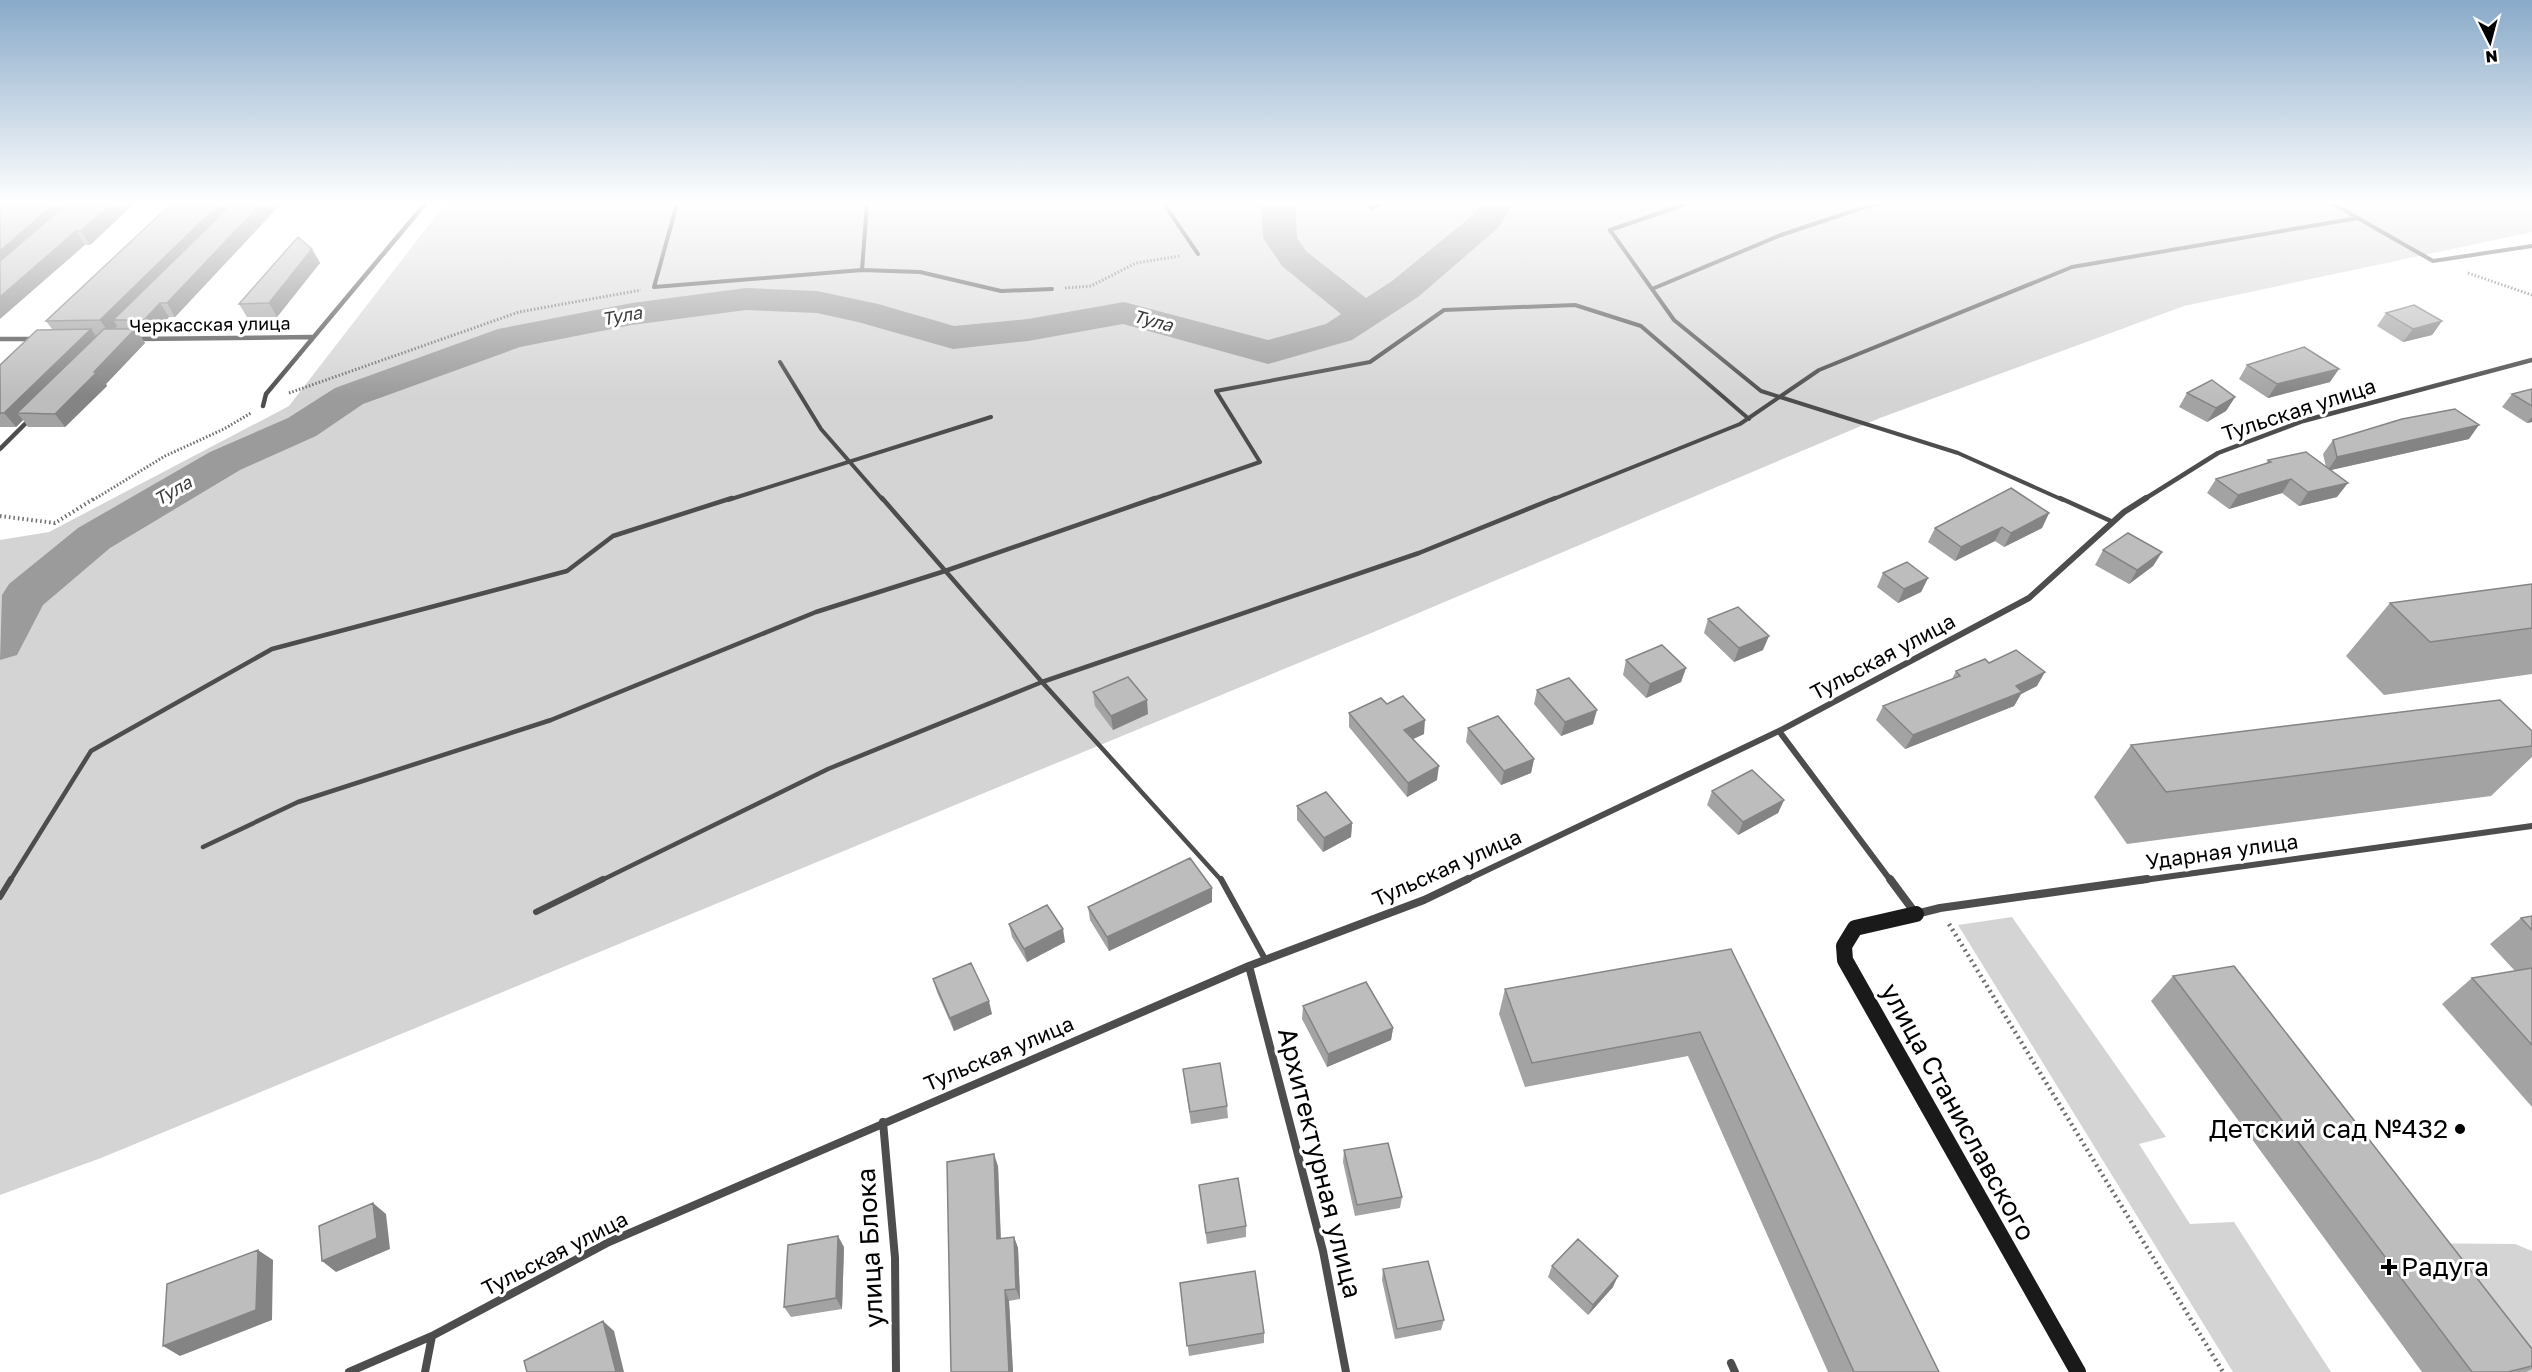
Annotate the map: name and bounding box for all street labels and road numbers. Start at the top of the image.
street label: Черкасская улица [129,312,291,336]
street label: Тульская улица [2219,372,2379,446]
street label: Тульская улица [1806,607,1959,705]
street label: Тульская улица [1368,823,1525,912]
street label: Ударная улица [2144,827,2300,875]
street label: улица Станиславского [1875,978,2042,1246]
street label: Тульская улица [920,1010,1077,1096]
street label: Архитектурная улица [1272,1025,1369,1301]
street label: улица Блока [850,1167,889,1329]
street label: Тульская улица [477,1205,632,1301]

